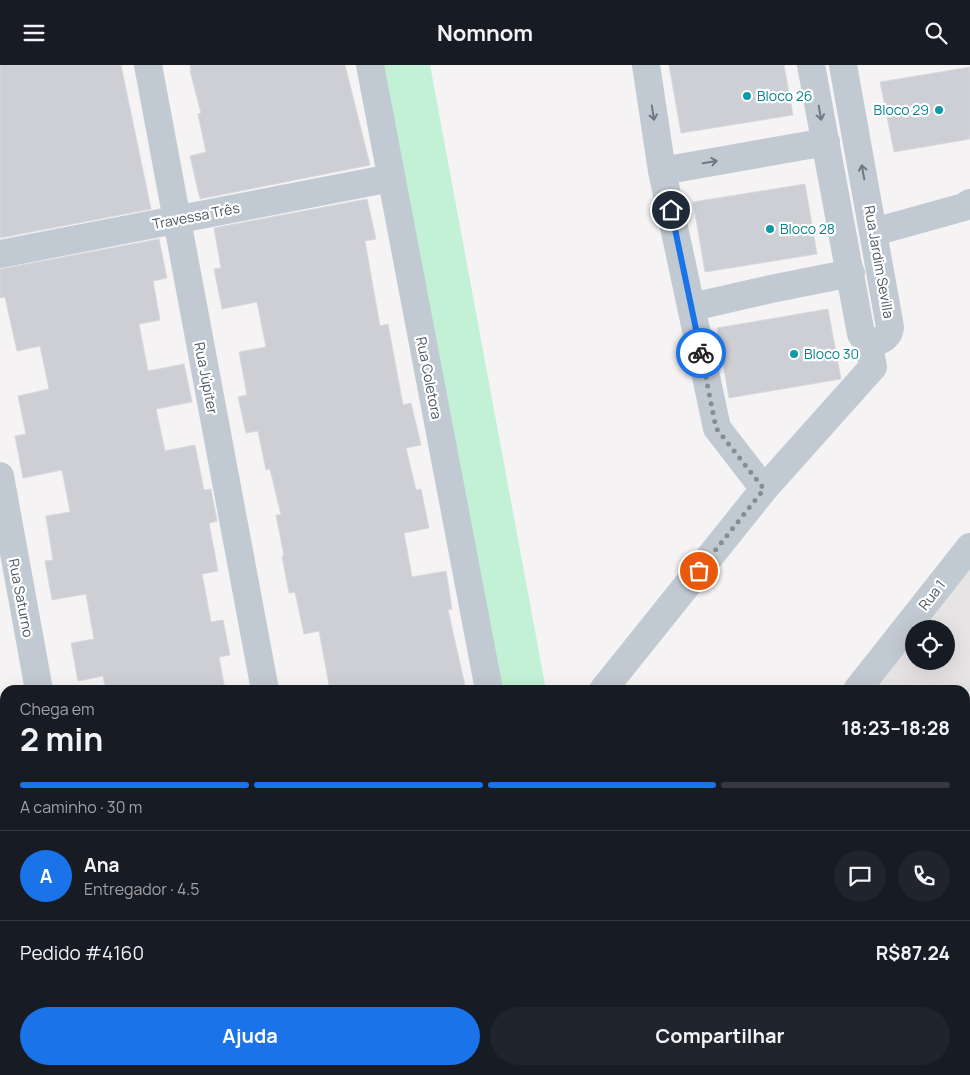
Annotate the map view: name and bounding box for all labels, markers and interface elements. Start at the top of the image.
text: Nomnom [437,18,533,48]
icon: menu [20,19,48,47]
icon: search [922,19,950,47]
place label: Bloco 26 [757,86,812,105]
marker: Bloco 26 [741,90,753,102]
place label: Bloco 29 [874,100,929,119]
marker: Bloco 29 [933,104,945,116]
one-way arrow [649,105,659,121]
one-way arrow [816,105,826,121]
one-way arrow [702,157,718,167]
one-way arrow [857,164,867,180]
pin [650,189,692,231]
icon: home [657,196,685,224]
street label: Travessa Três [151,198,241,233]
street label: Rua Jardim Sevilla [860,204,899,320]
place label: Bloco 28 [780,219,835,238]
marker: Bloco 28 [764,223,776,235]
courier [676,328,726,378]
street label: Rua Coletora [412,335,447,421]
icon: bike [687,339,715,367]
street label: Rua Júpiter [190,340,223,415]
place label: Bloco 30 [804,344,859,363]
marker: Bloco 30 [788,348,800,360]
pin [678,550,720,592]
street label: Rua Saturno [5,557,38,639]
icon: bag [685,557,713,585]
street label: Rua 1 [914,576,949,614]
map controls [905,620,955,670]
button: locate [905,620,955,670]
text: Chega em [20,698,95,720]
text: 18:23–18:28 [842,715,950,741]
text: 2 min [20,717,103,761]
text: A caminho · 30 m [20,796,142,818]
button: chat [834,850,886,902]
button: phone [898,850,950,902]
text: Ana [84,852,120,878]
text: A [40,863,52,889]
text: Entregador · 4.5 [84,878,200,900]
text: Pedido #4160 [20,940,144,966]
text: R$87.24 [876,940,950,966]
button: Ajuda [20,1007,480,1065]
button: Compartilhar [490,1007,950,1065]

